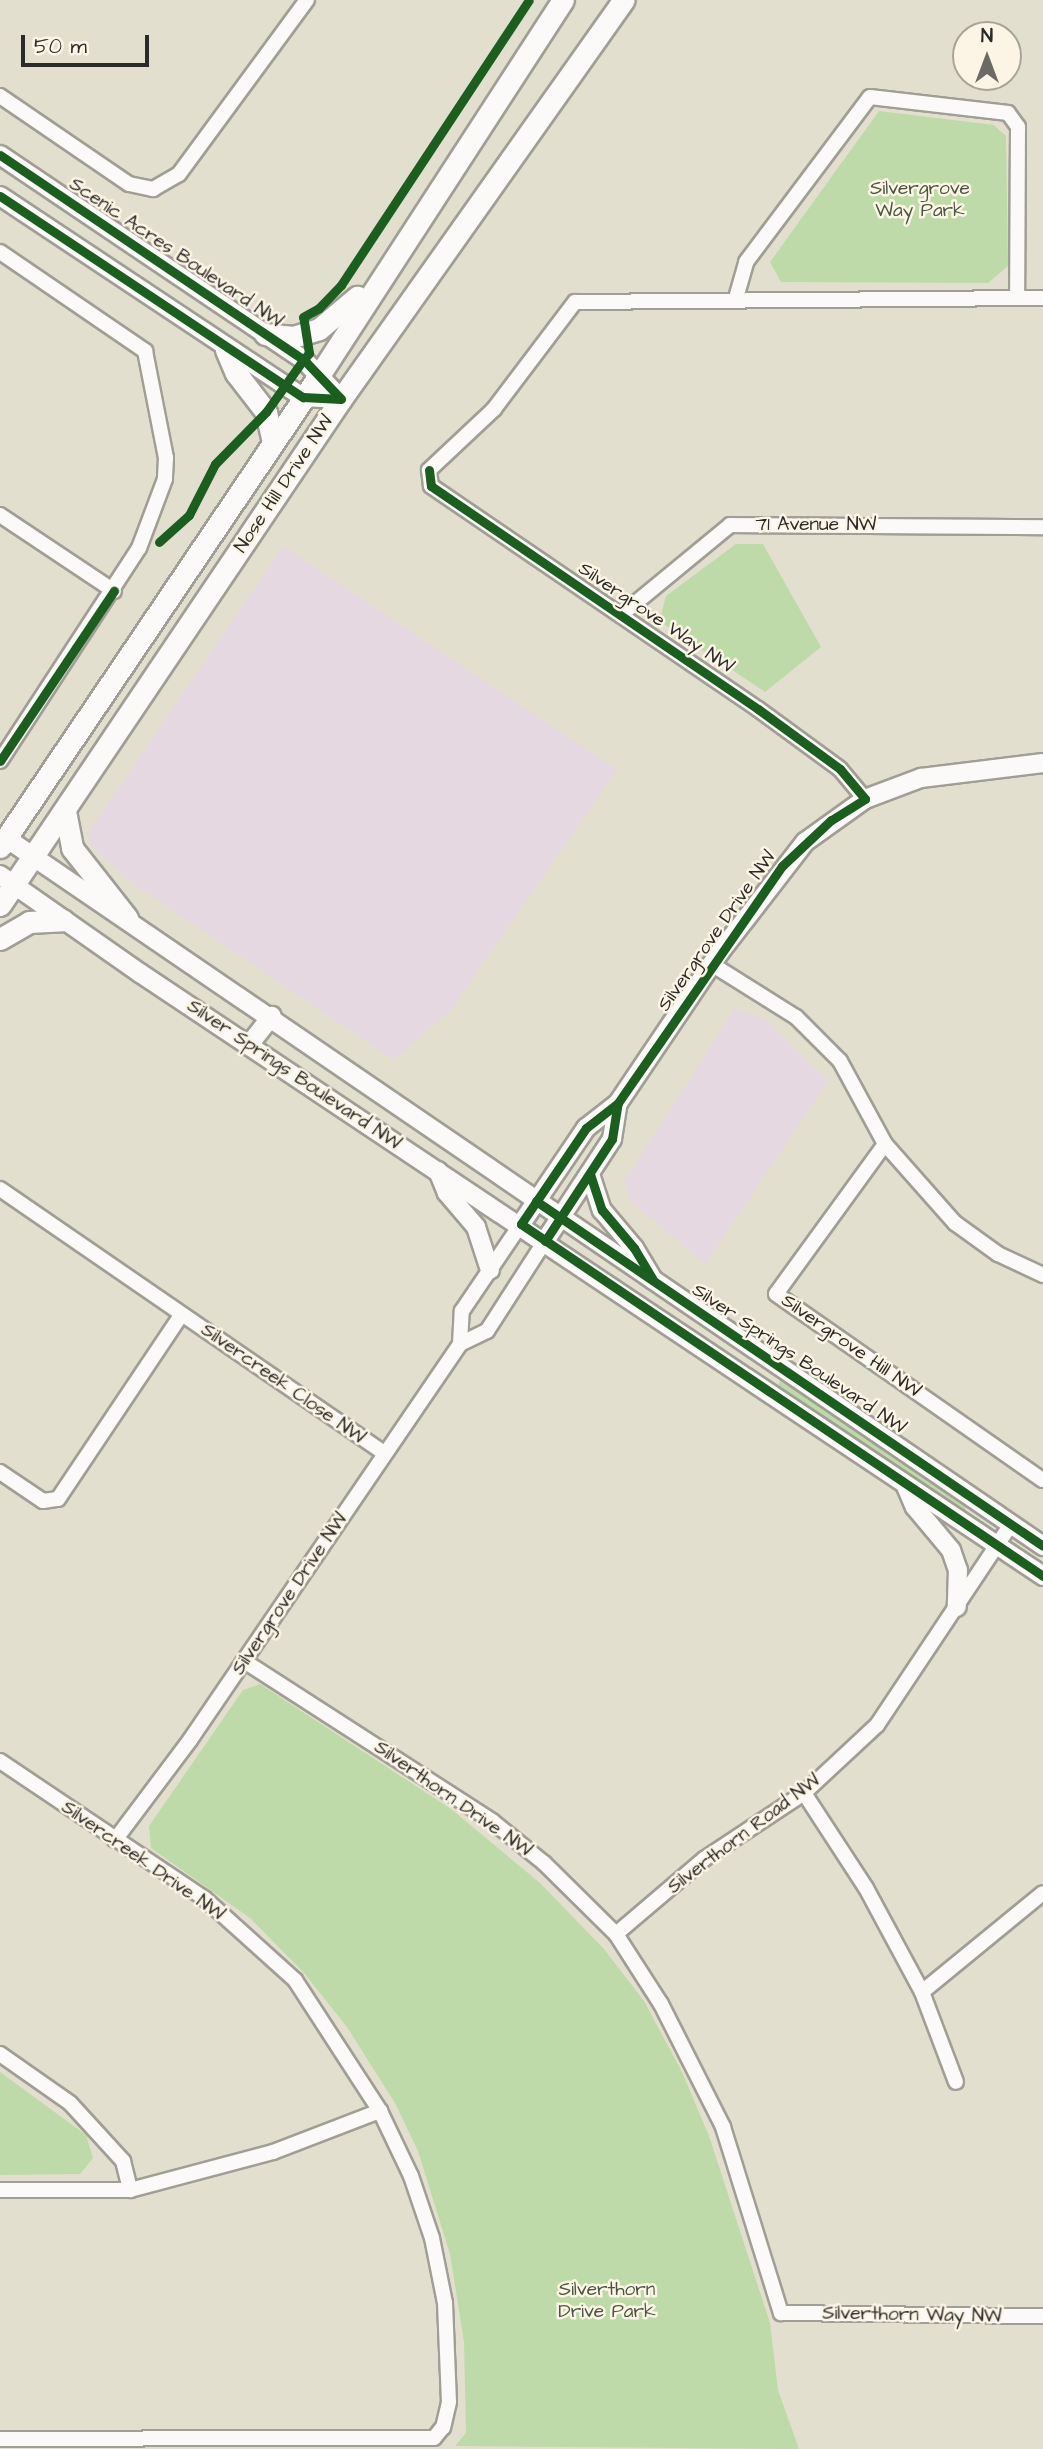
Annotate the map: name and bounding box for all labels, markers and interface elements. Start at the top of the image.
scale bar [24,21,152,65]
north arrow [952,21,1022,91]
text: N [981,23,993,50]
text: 50 m [34,32,87,61]
street label: Scenic Acres Boulevard NW [65,173,287,333]
park label: Silvergrove Way Park [870,178,970,222]
street label: Nose Hill Drive NW [229,411,339,557]
street label: 71 Avenue NW [756,514,876,536]
street label: Silvergrove Way NW [574,557,738,679]
street label: Silvergrove Drive NW [653,846,781,1016]
street label: Silver Springs Boulevard NW [183,995,405,1155]
street label: Silver Springs Boulevard NW [688,1279,910,1439]
street label: Silvergrove Hill NW [777,1289,925,1403]
street label: Silvercreek Close NW [196,1319,370,1449]
street label: Silvergrove Drive NW [227,1509,353,1679]
street label: Silverthorn Drive NW [370,1736,536,1862]
street label: Silverthorn Road NW [663,1769,825,1899]
street label: Silvercreek Drive NW [57,1796,229,1926]
park label: Silverthorn Drive Park [558,2279,656,2323]
street label: Silverthorn Way NW [822,2302,1002,2328]

